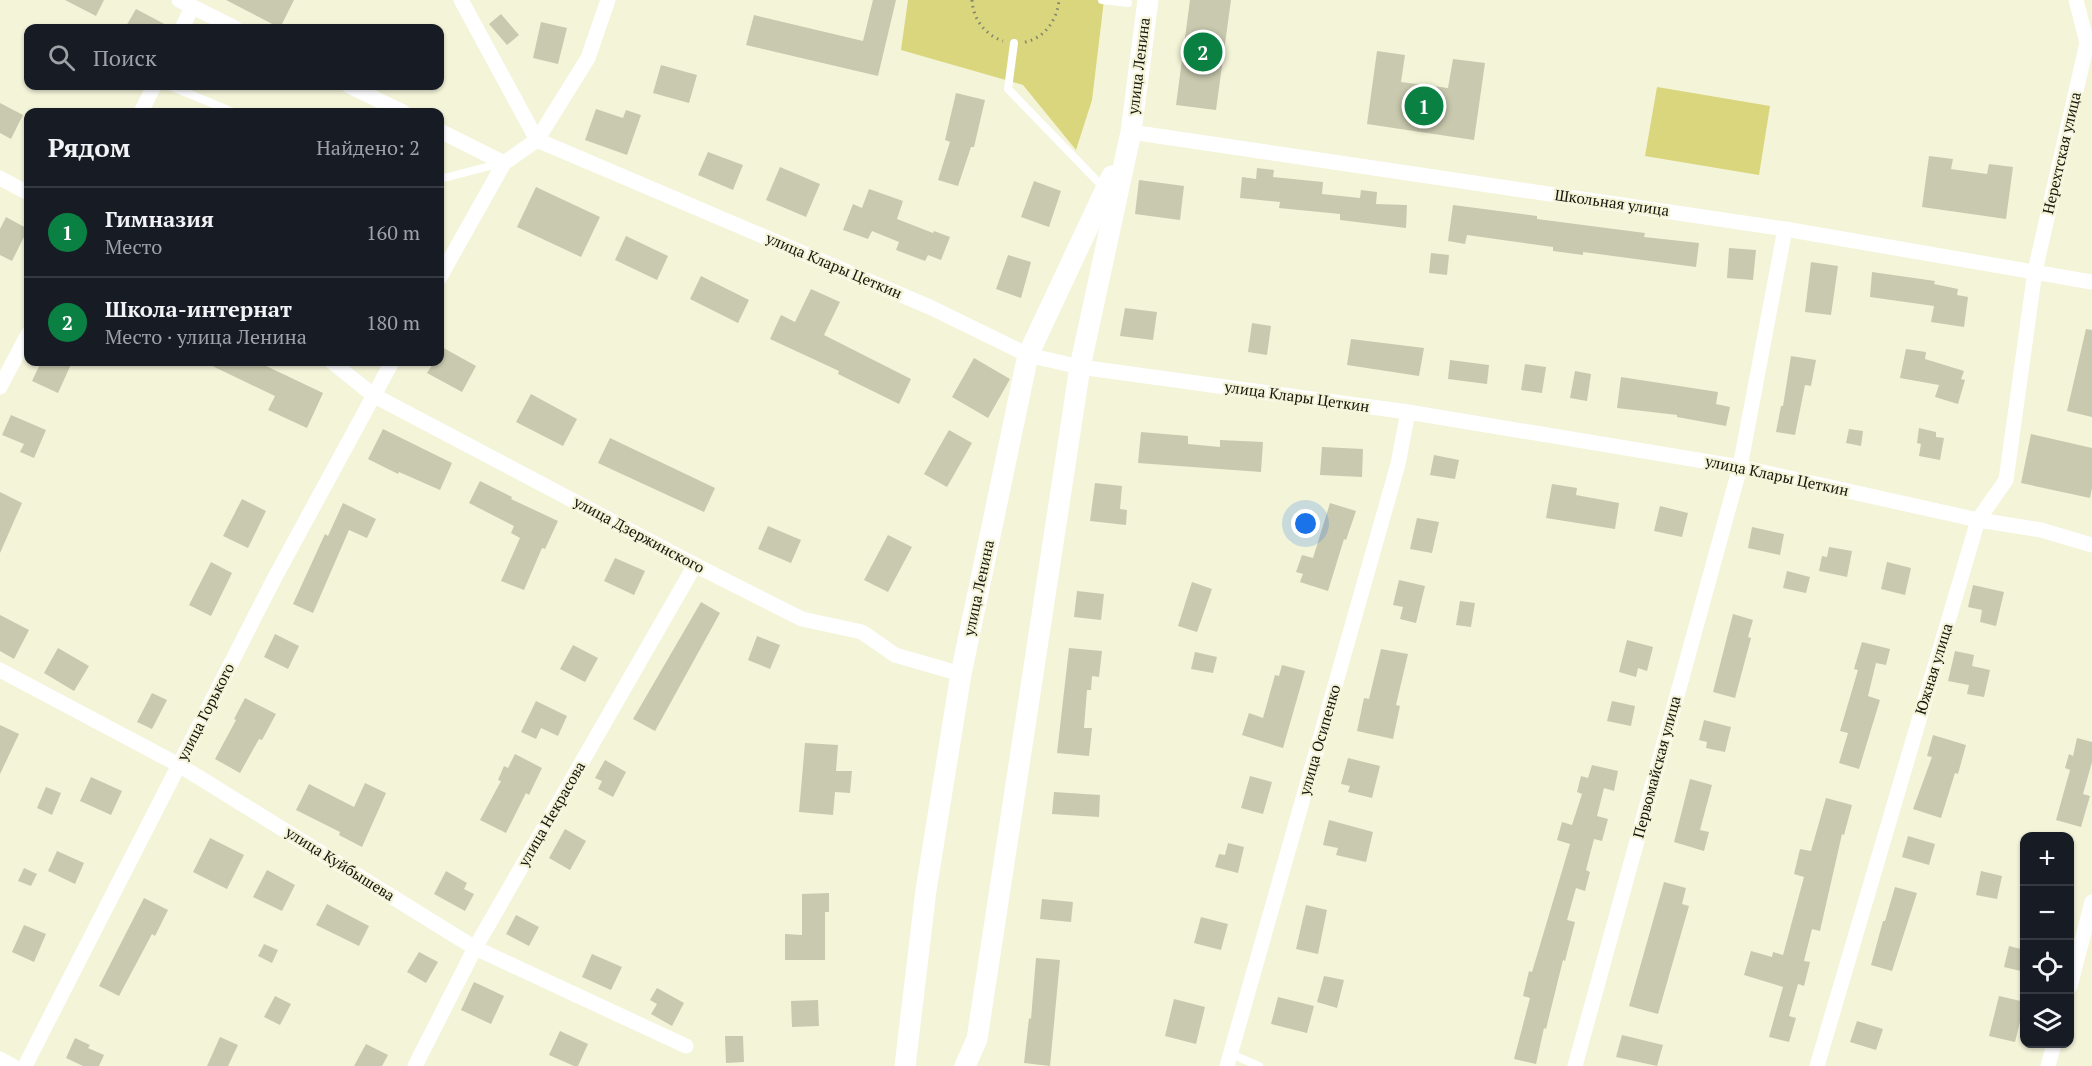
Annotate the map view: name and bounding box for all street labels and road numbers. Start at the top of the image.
street label: улица Ленина [1122,16,1154,116]
street label: Нерехтская улица [2037,89,2085,216]
street label: Школьная улица [1554,184,1671,220]
street label: улица Клары Цеткин [762,227,906,303]
street label: улица Клары Цеткин [1222,376,1371,416]
street label: улица Клары Цеткин [1703,450,1851,500]
street label: улица Дзержинского [570,491,708,577]
street label: улица Ленина [958,538,998,639]
street label: Южная улица [1910,620,1957,717]
street label: улица Горького [171,659,238,765]
street label: улица Осипенко [1293,682,1344,798]
street label: Первомайская улица [1627,693,1685,840]
street label: улица Некрасова [512,757,590,871]
street label: улица Куйбышева [281,821,399,905]

